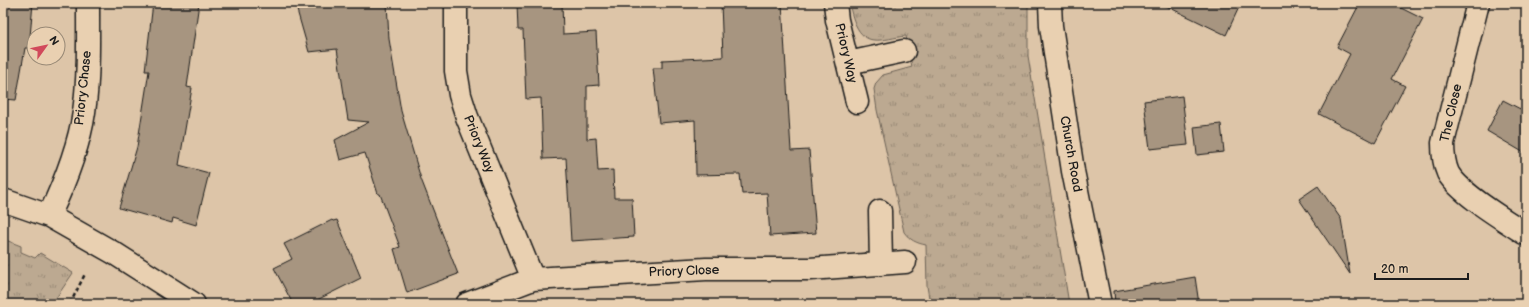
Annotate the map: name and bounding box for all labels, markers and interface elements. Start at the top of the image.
street label: Priory Way [831,21,861,85]
north arrow [26,26,66,66]
text: N [46,34,62,48]
street label: Priory Chase [71,50,95,126]
street label: The Close [1437,82,1466,144]
street label: Priory Way [460,113,498,175]
street label: Church Road [1056,115,1086,193]
scale bar [1375,255,1468,281]
street label: Priory Close [648,262,720,280]
text: 20 m [1381,262,1408,277]

